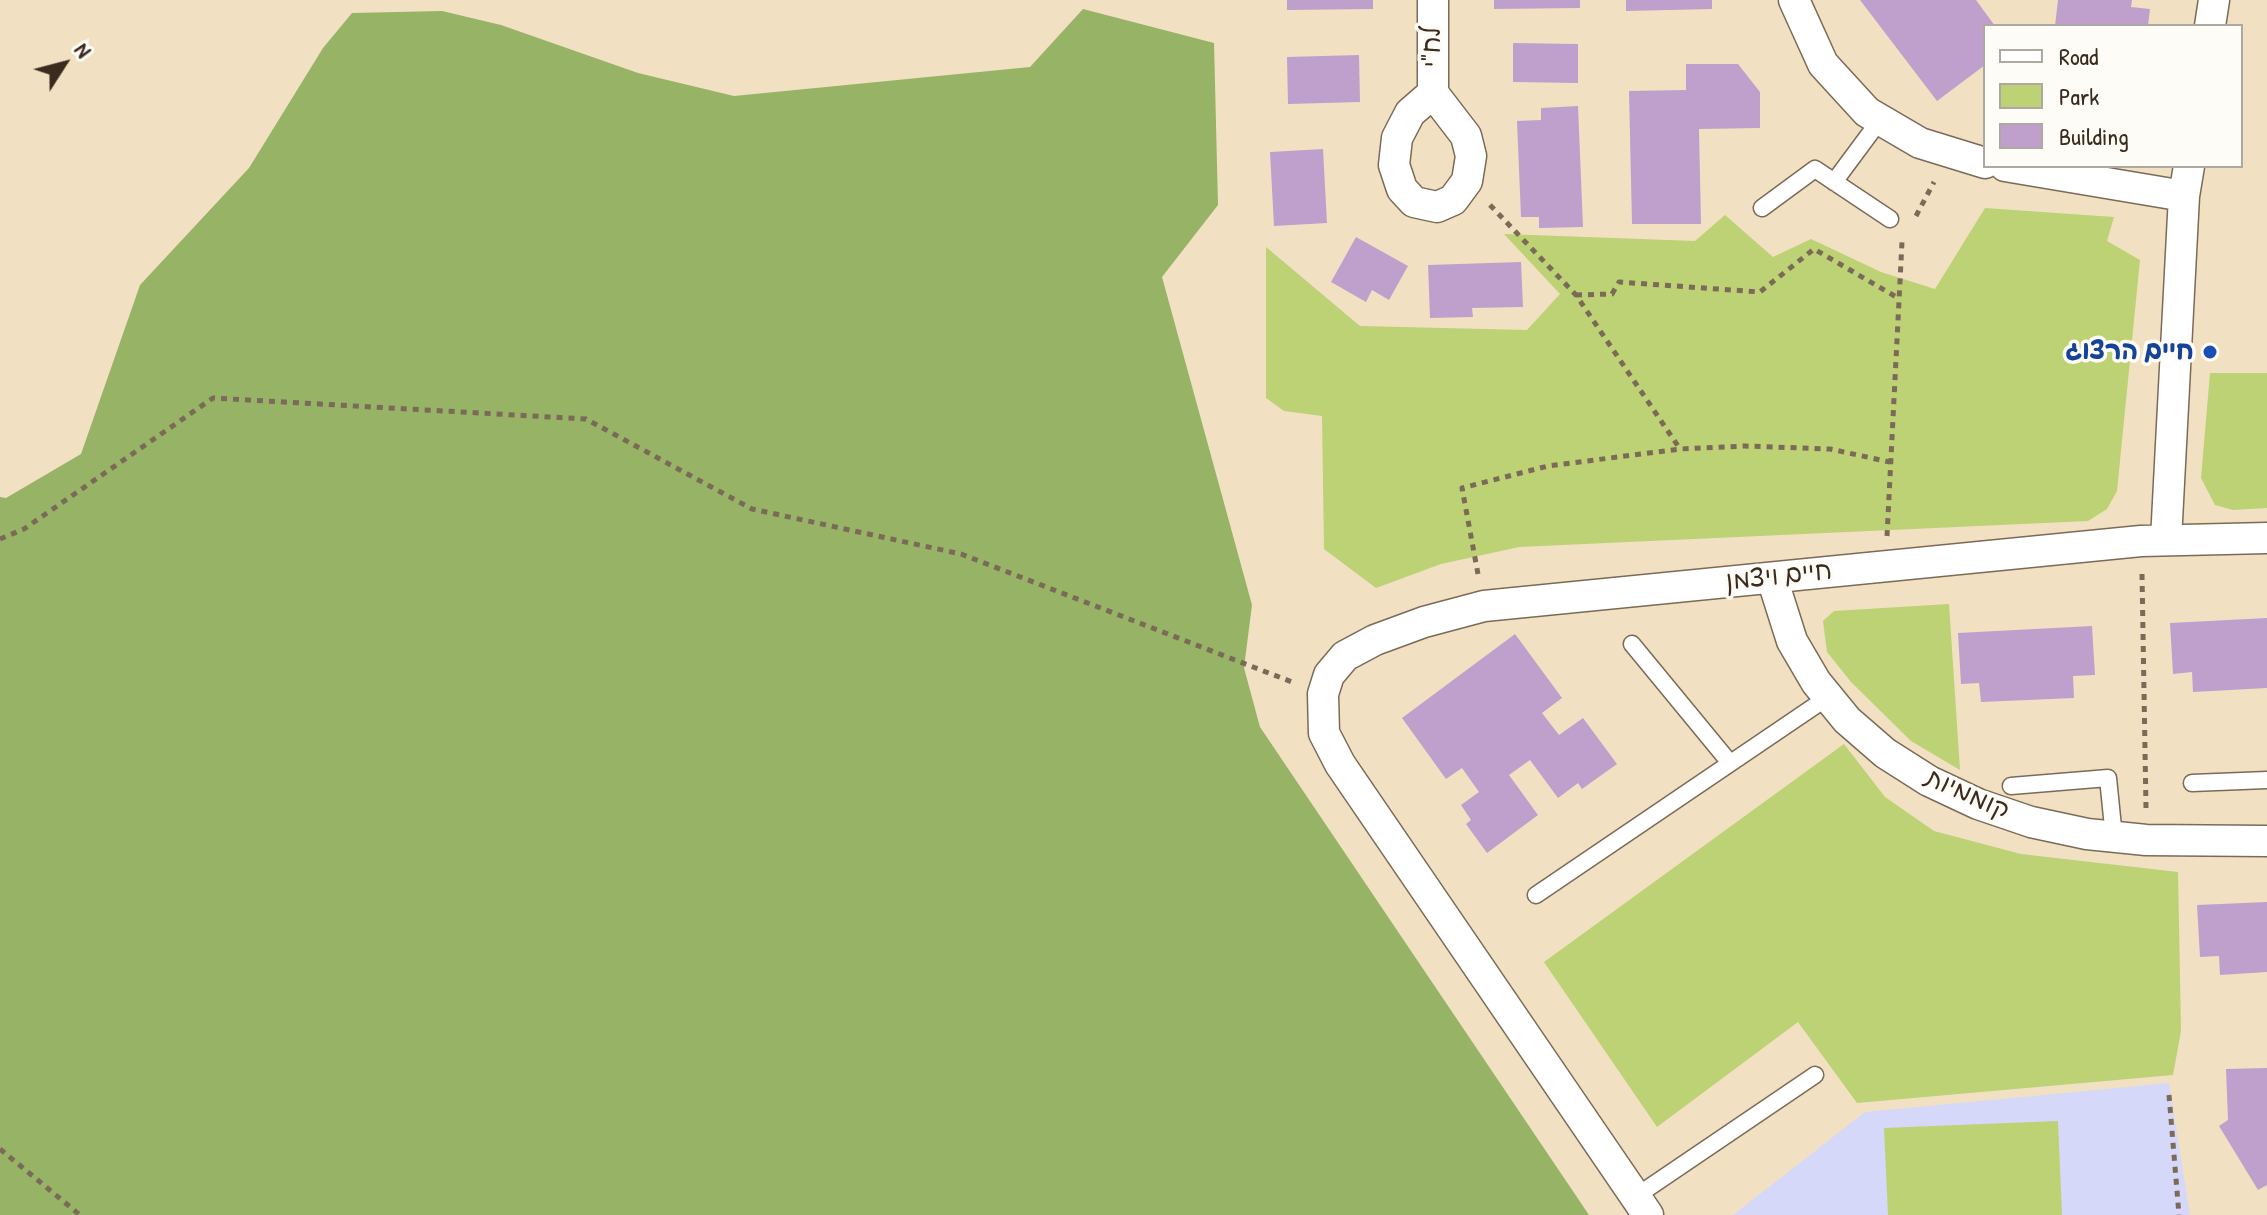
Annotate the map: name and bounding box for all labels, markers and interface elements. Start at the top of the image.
north arrow [24,24,104,104]
legend [1983,24,2243,168]
street label: לח"י [1417,26,1449,68]
text: N [68,36,99,63]
text: Road [2059,40,2098,72]
text: Park [2059,80,2099,112]
text: Building [2059,120,2129,152]
place label: חיים הרצוג [2065,336,2194,368]
marker: חיים הרצוג [2201,343,2219,361]
street label: חיים ויצמן [1724,556,1834,598]
street label: קוממיות [1920,763,2014,827]

